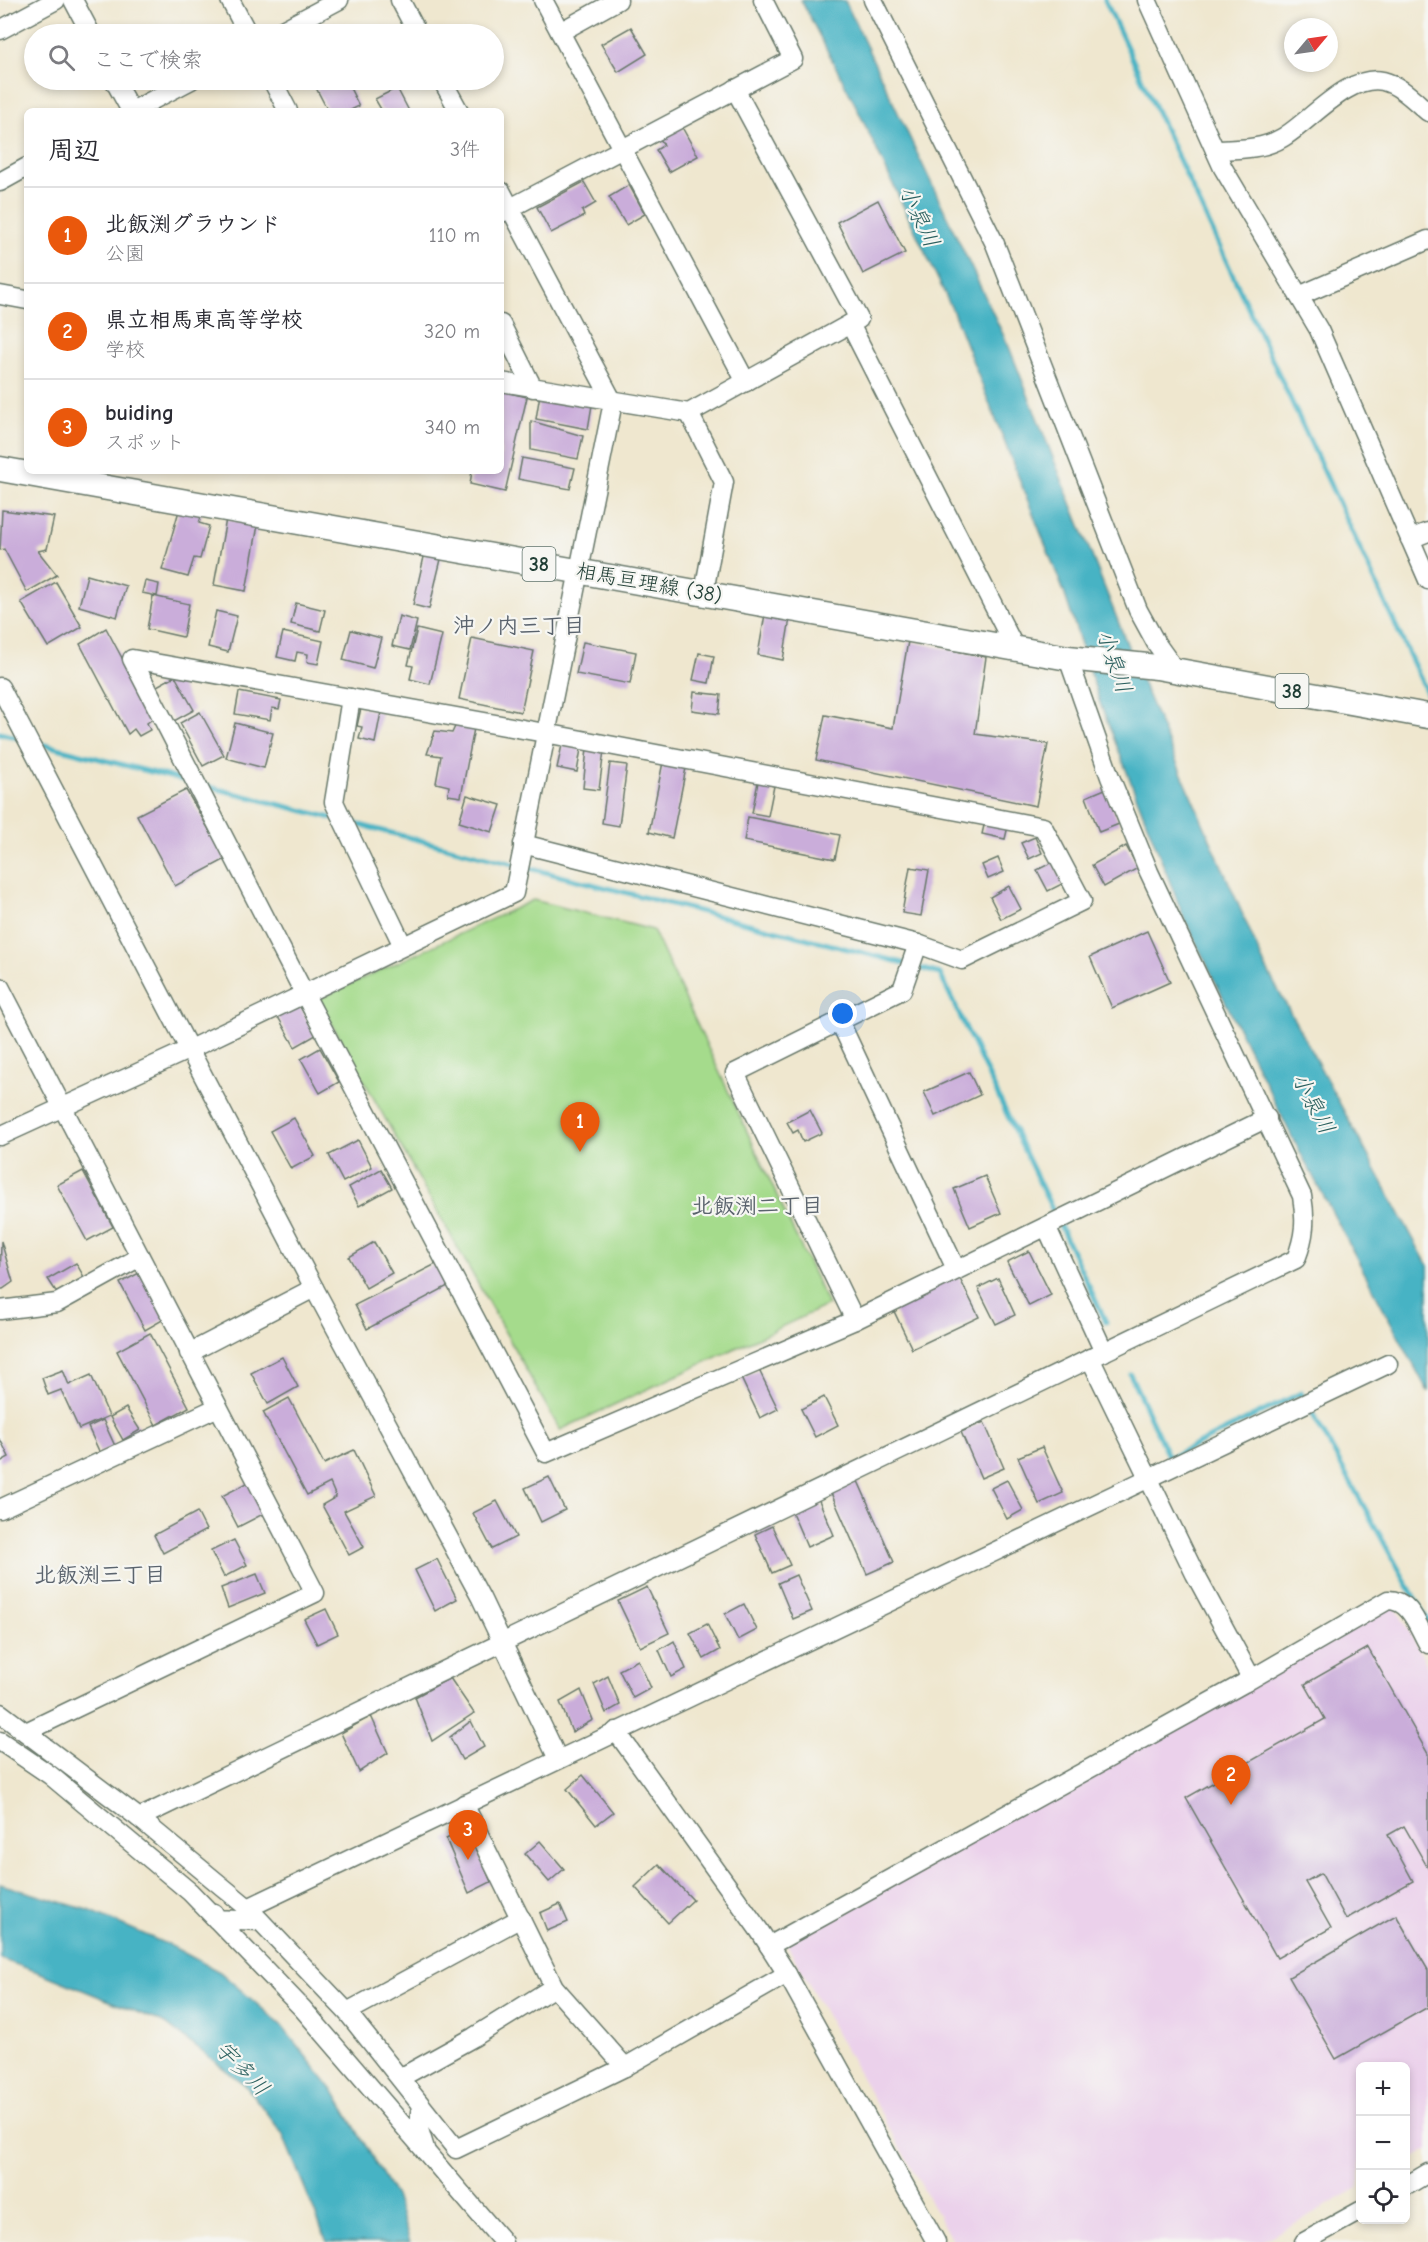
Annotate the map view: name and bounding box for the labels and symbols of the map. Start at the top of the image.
north arrow [1284,18,1338,72]
water label: 小泉川 [893,181,945,252]
road number: 38 [522,547,556,581]
street label: 相馬亘理線 (38) [574,558,724,608]
district label: 沖ノ内三丁目 [453,613,585,639]
water label: 小泉川 [1091,626,1137,697]
road number: 38 [1276,674,1308,708]
your location [828,999,857,1028]
water label: 小泉川 [1286,1068,1340,1139]
pin: 1 [560,1102,600,1152]
district label: 北飯渕二丁目 [691,1193,823,1219]
district label: 北飯渕三丁目 [34,1562,166,1588]
pin: 2 [1212,1756,1250,1805]
pin: 3 [448,1810,488,1860]
water label: 宇多川 [210,2036,275,2101]

